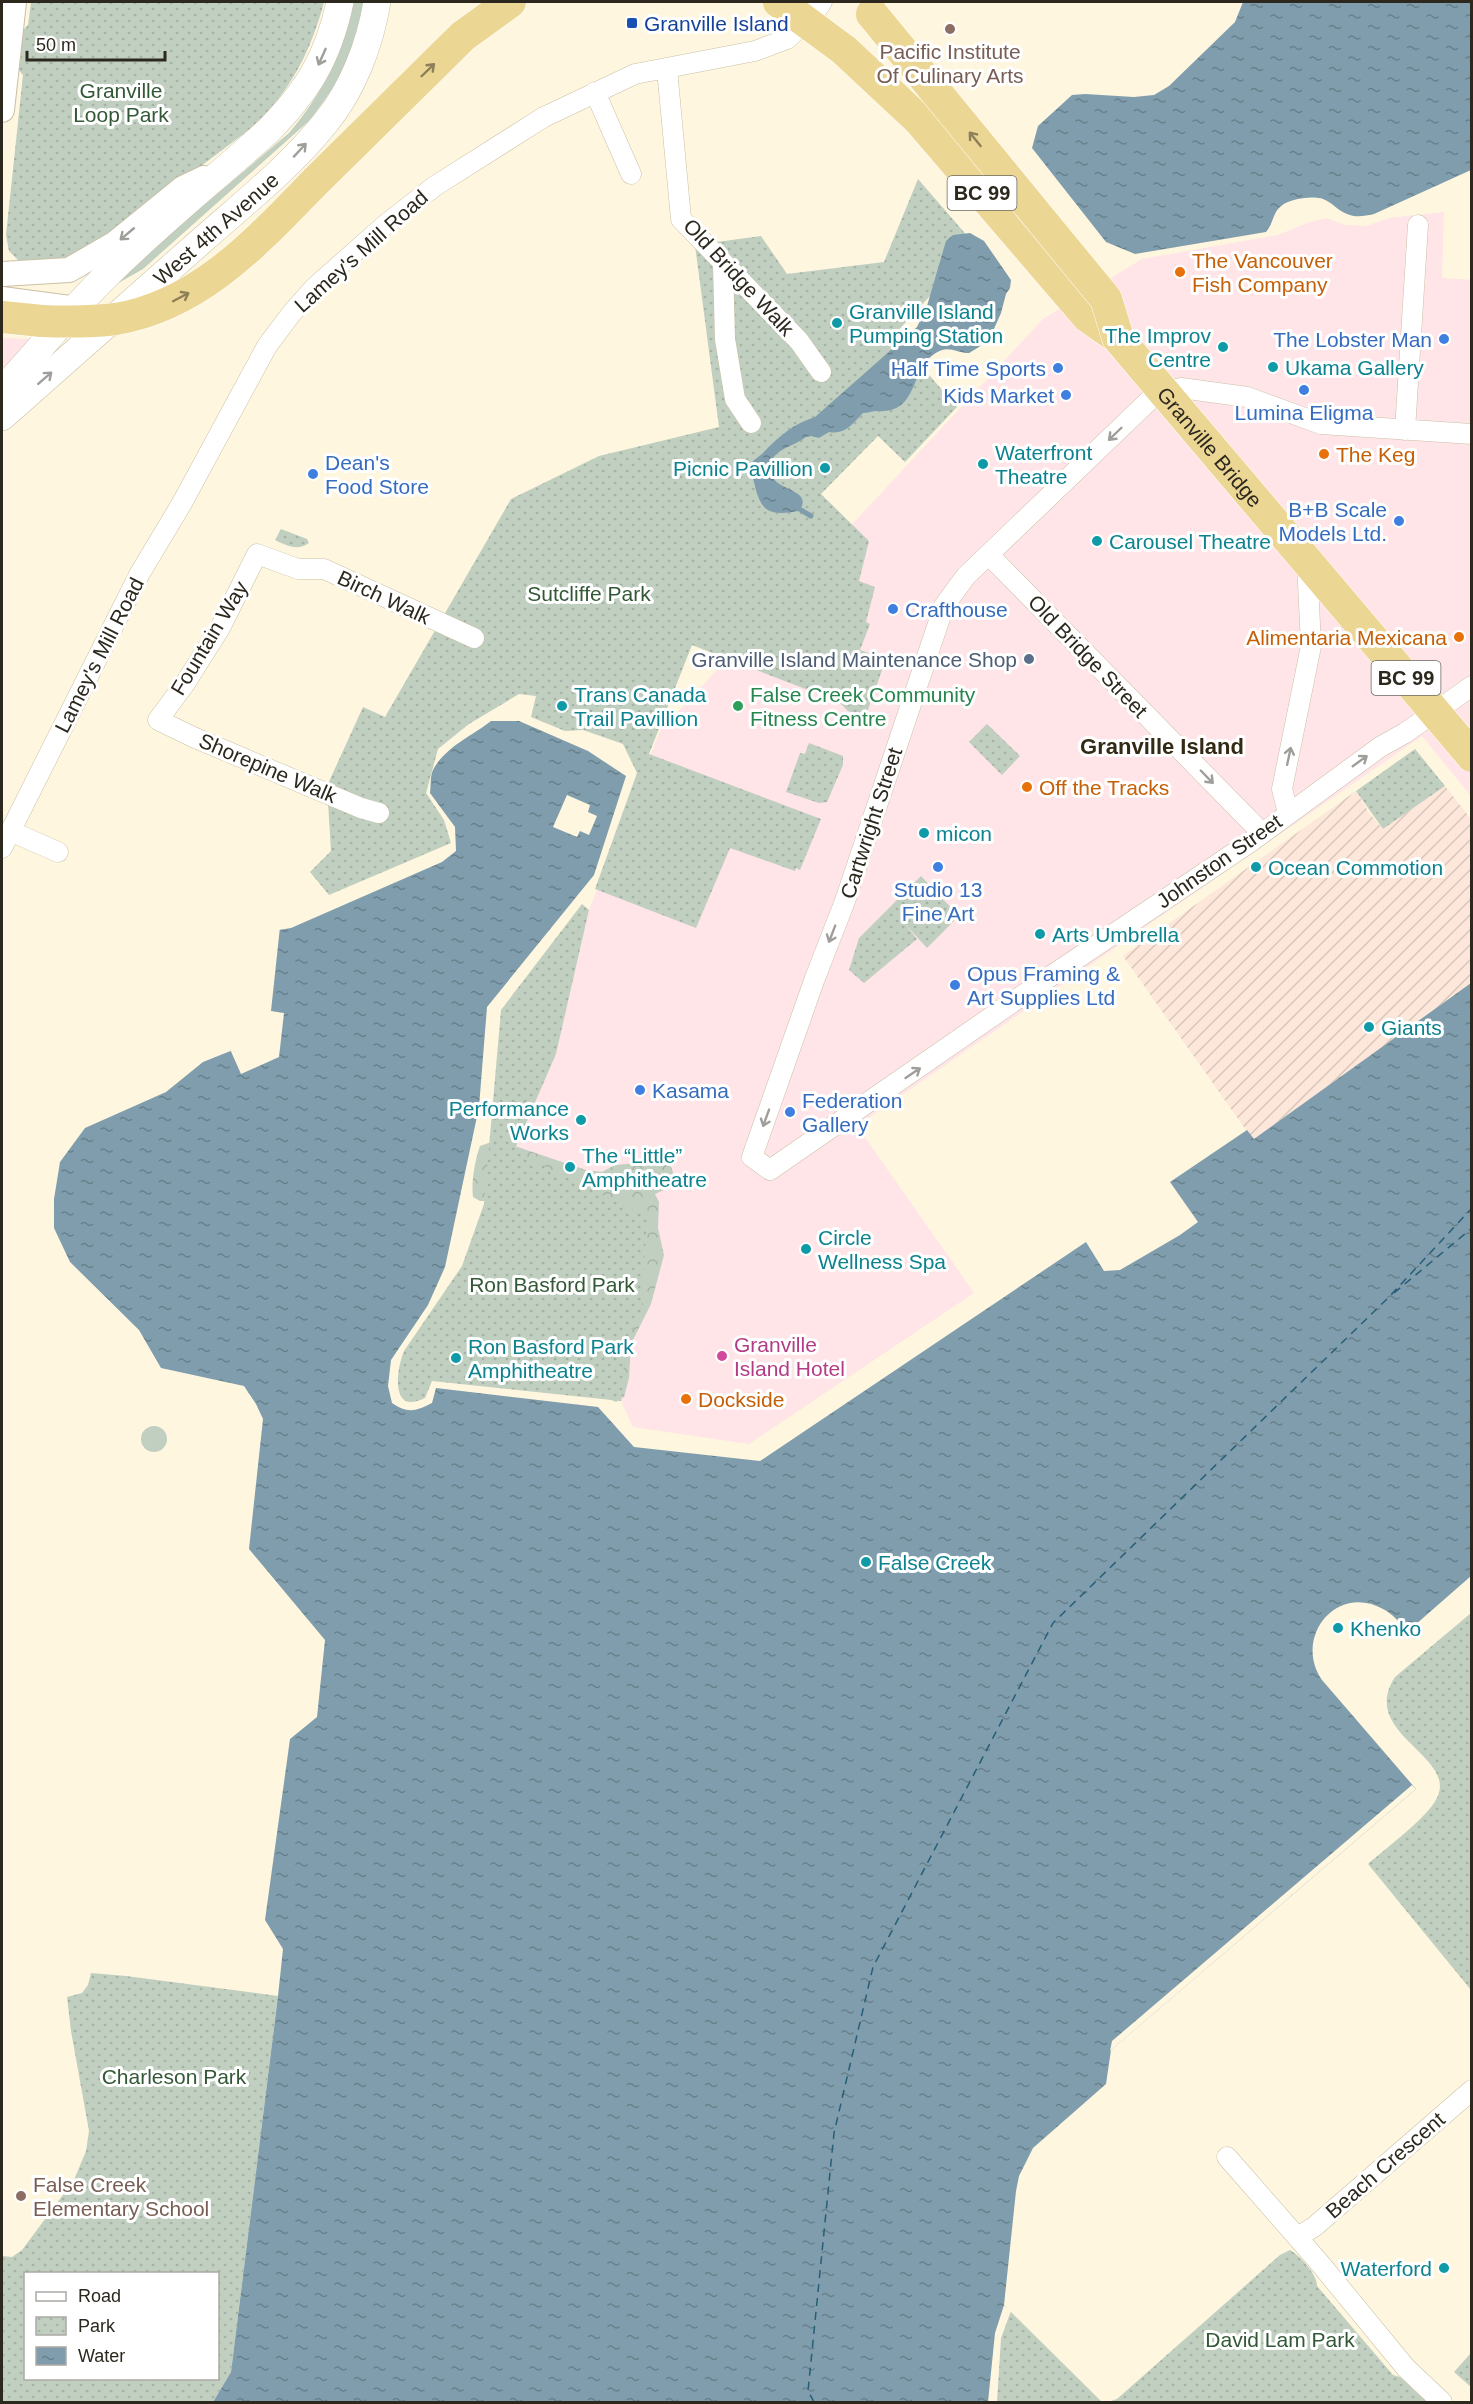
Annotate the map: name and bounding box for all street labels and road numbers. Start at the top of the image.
street label: West 4th Avenue [149,168,283,289]
road number: BC 99 [948,176,1016,210]
street label: Lamey's Mill Road [290,185,432,317]
street label: Old Bridge Walk [679,214,799,340]
street label: Granville Bridge [1153,382,1267,511]
street label: Birch Walk [334,566,434,629]
street label: Lamey's Mill Road [50,574,148,736]
street label: Fountain Way [166,576,252,699]
street label: Old Bridge Street [1024,590,1152,722]
road number: BC 99 [1372,661,1440,695]
street label: Shorepine Walk [196,729,341,808]
street label: Cartwright Street [836,744,906,901]
street label: Johnston Street [1152,809,1286,913]
street label: Beach Crescent [1321,2107,1449,2223]

